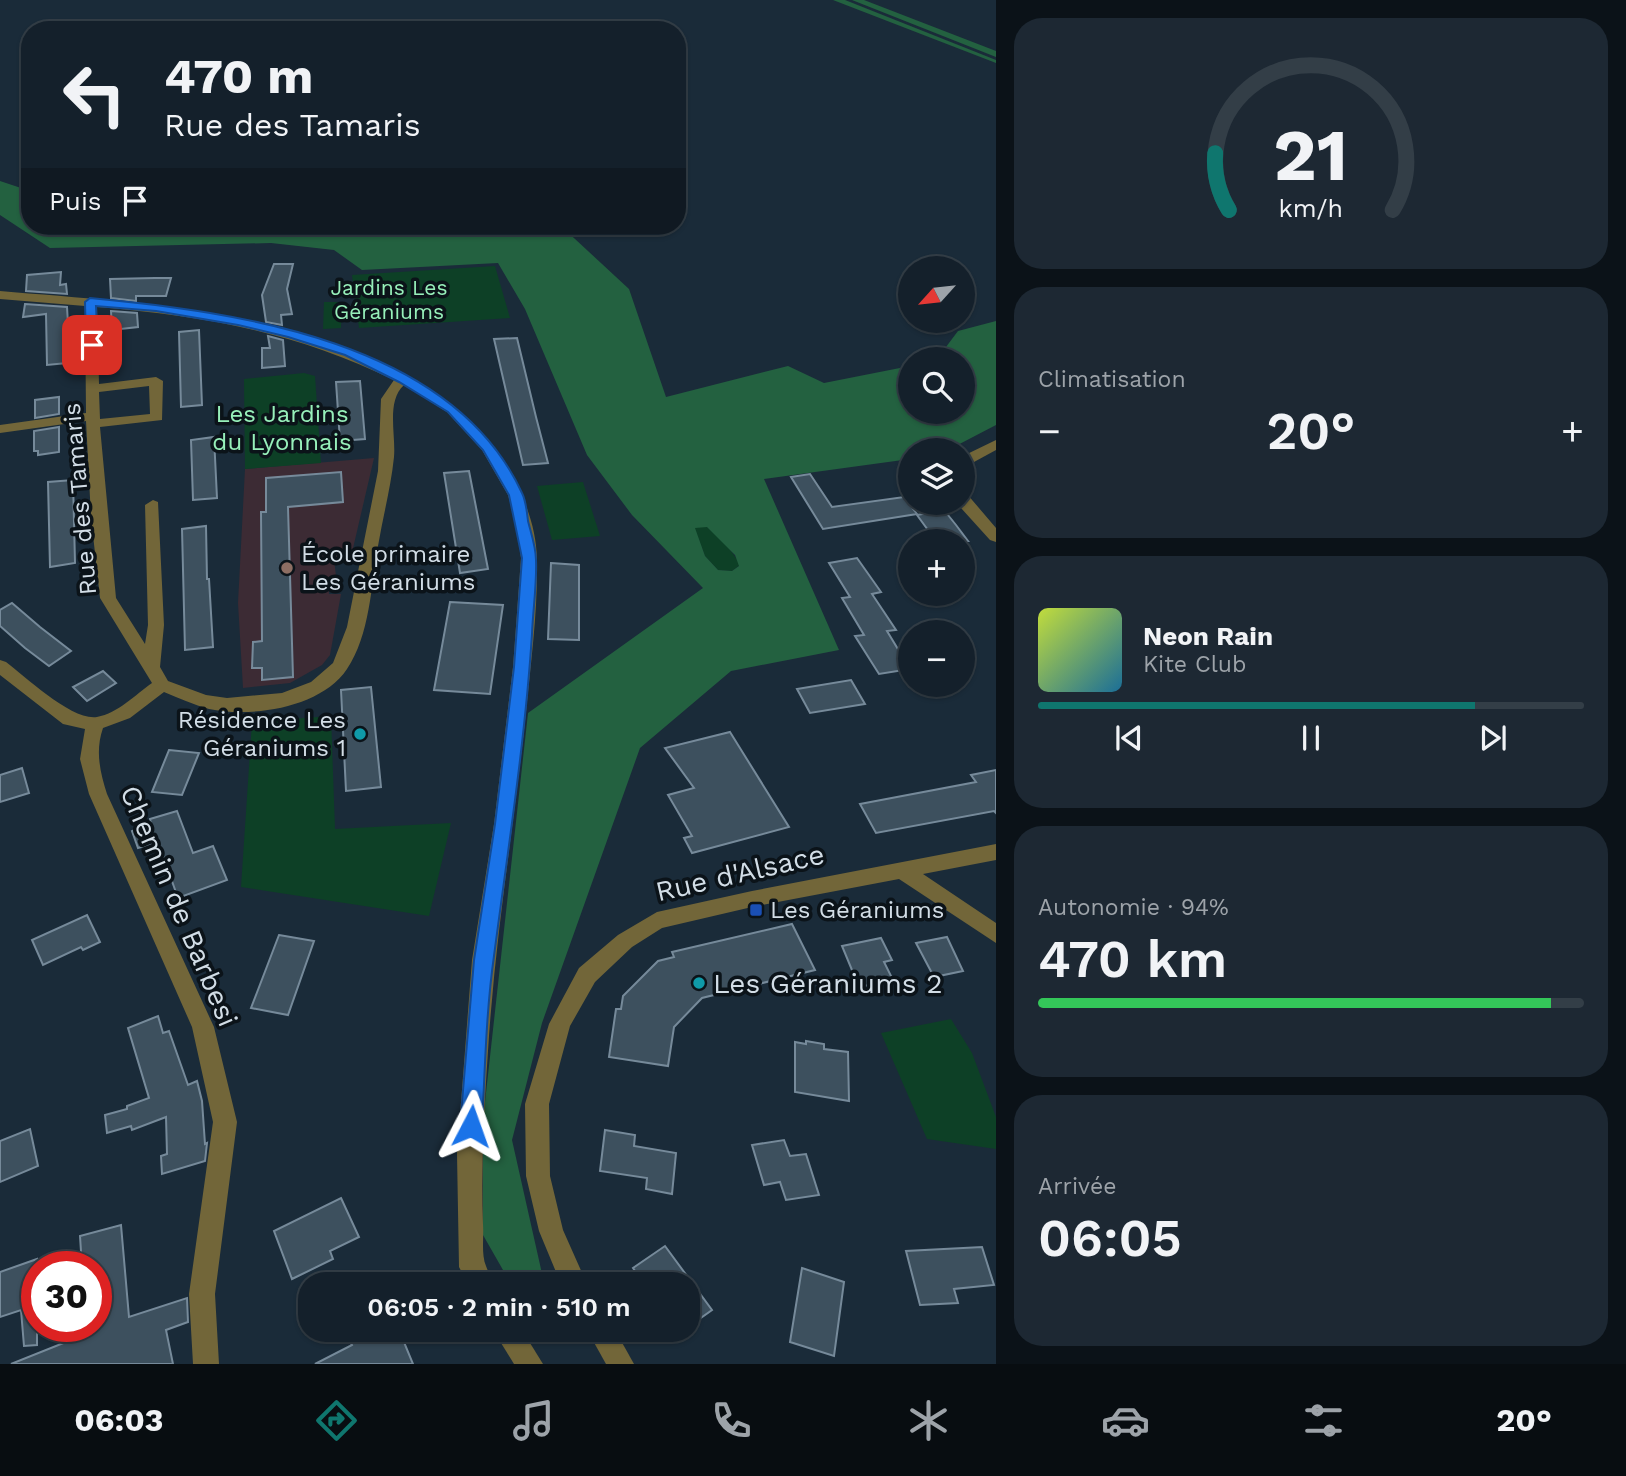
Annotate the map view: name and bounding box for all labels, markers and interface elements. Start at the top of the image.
text: 470 m [164,47,313,105]
icon: left [49,49,140,140]
text: Rue des Tamaris [164,106,421,144]
text: 21 [1274,112,1348,198]
icon: arrive [116,182,154,220]
text: Puis [49,186,102,216]
text: km/h [1279,193,1343,222]
north arrow [898,256,975,332]
map controls [898,256,975,697]
park label: Jardins Les Géraniums [330,275,448,324]
pin [62,315,122,375]
icon: arrive [73,326,111,364]
button: search [898,347,975,424]
text: Climatisation [1038,366,1186,393]
park label: Les Jardins du Lyonnais [212,400,352,456]
text: 20° [1267,401,1355,462]
street label: Rue des Tamaris [58,402,102,596]
text: − [1038,409,1061,453]
text: + [1561,409,1584,453]
button: layers [898,438,975,515]
button: + [898,529,975,606]
place label: École primaire Les Géraniums [301,540,476,596]
marker: École primaire Les Géraniums [279,560,295,576]
button: − [898,620,975,697]
text: Neon Rain [1143,621,1273,651]
text: Kite Club [1143,651,1246,678]
place label: Résidence Les Géraniums 1 [178,706,346,762]
icon: previous [1110,719,1148,757]
icon: pause [1292,719,1330,757]
icon: next [1474,719,1512,757]
marker: Résidence Les Géraniums 1 [352,726,368,742]
street label: Chemin de Barbesi [113,781,245,1031]
street label: Rue d'Alsace [652,838,828,908]
text: Autonomie · 94% [1038,894,1229,921]
place label: Les Géraniums [770,896,945,924]
marker: Les Géraniums [748,902,764,918]
text: 470 km [1038,929,1227,990]
place label: Les Géraniums 2 [713,967,942,1000]
marker: Les Géraniums 2 [691,975,707,991]
position arrow [434,1089,508,1163]
text: Arrivée [1038,1173,1117,1200]
text: 06:05 [1038,1208,1182,1269]
speed limit sign: 30 [21,1251,112,1342]
text: 06:05 · 2 min · 510 m [367,1292,631,1322]
icon: directions [312,1396,361,1445]
icon: music [509,1396,558,1445]
icon: phone [707,1396,756,1445]
icon: climate [904,1396,953,1445]
icon: car [1101,1396,1150,1445]
icon: filters [1299,1396,1348,1445]
text: 06:03 [74,1401,164,1439]
text: 20° [1496,1401,1552,1439]

